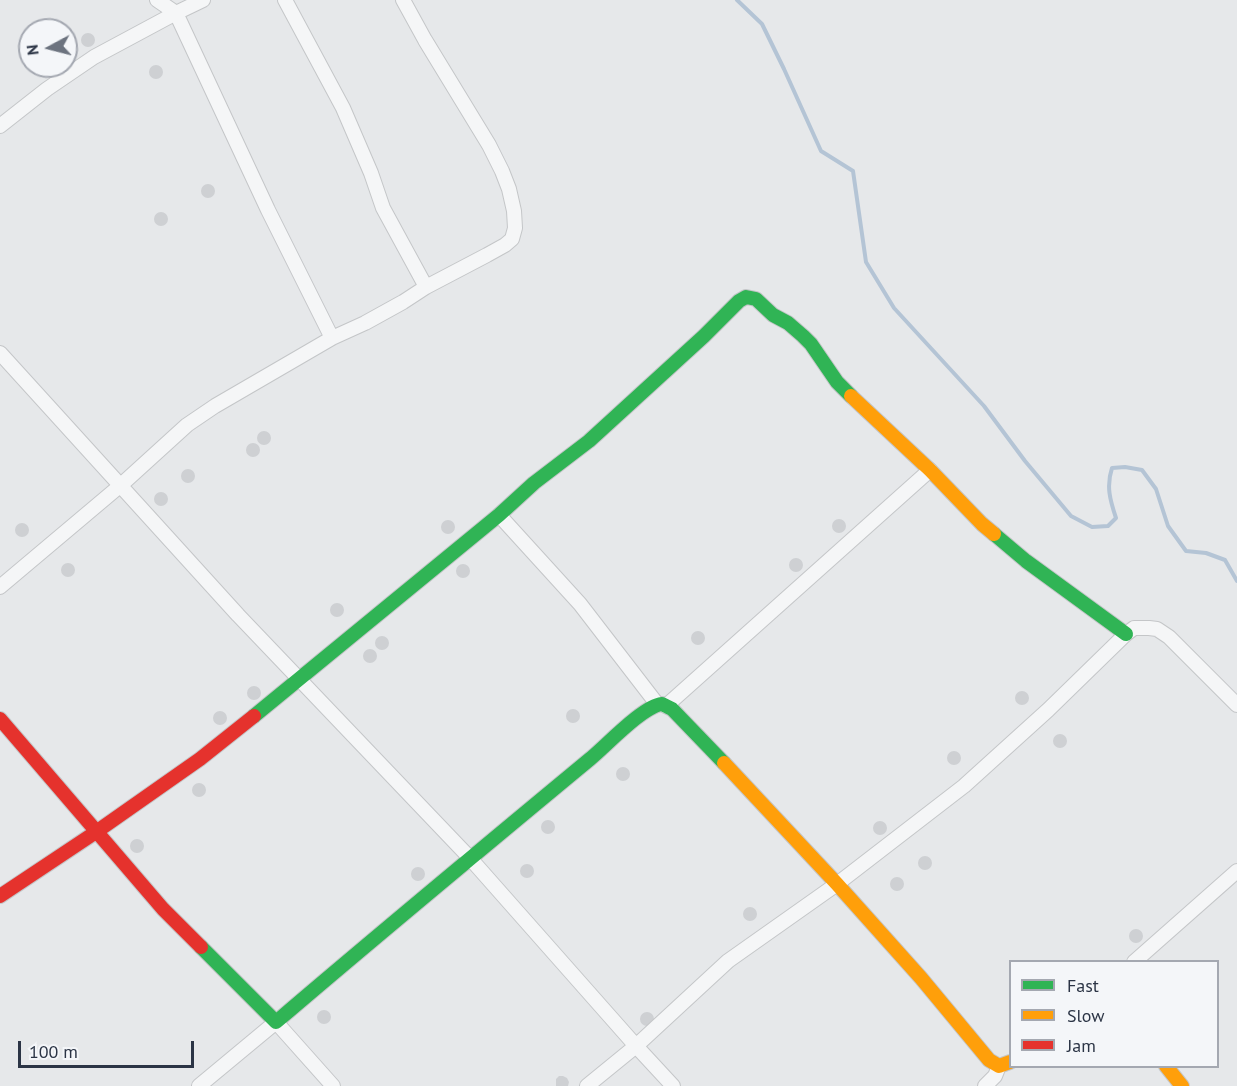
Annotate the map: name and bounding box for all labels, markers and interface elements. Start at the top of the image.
north arrow [18,18,78,78]
text: N [22,44,43,56]
legend [1009,960,1219,1068]
text: Fast [1067,974,1099,997]
text: Slow [1067,1004,1105,1027]
scale bar [21,1029,196,1067]
text: Jam [1067,1034,1096,1057]
text: 100 m [29,1040,78,1063]

